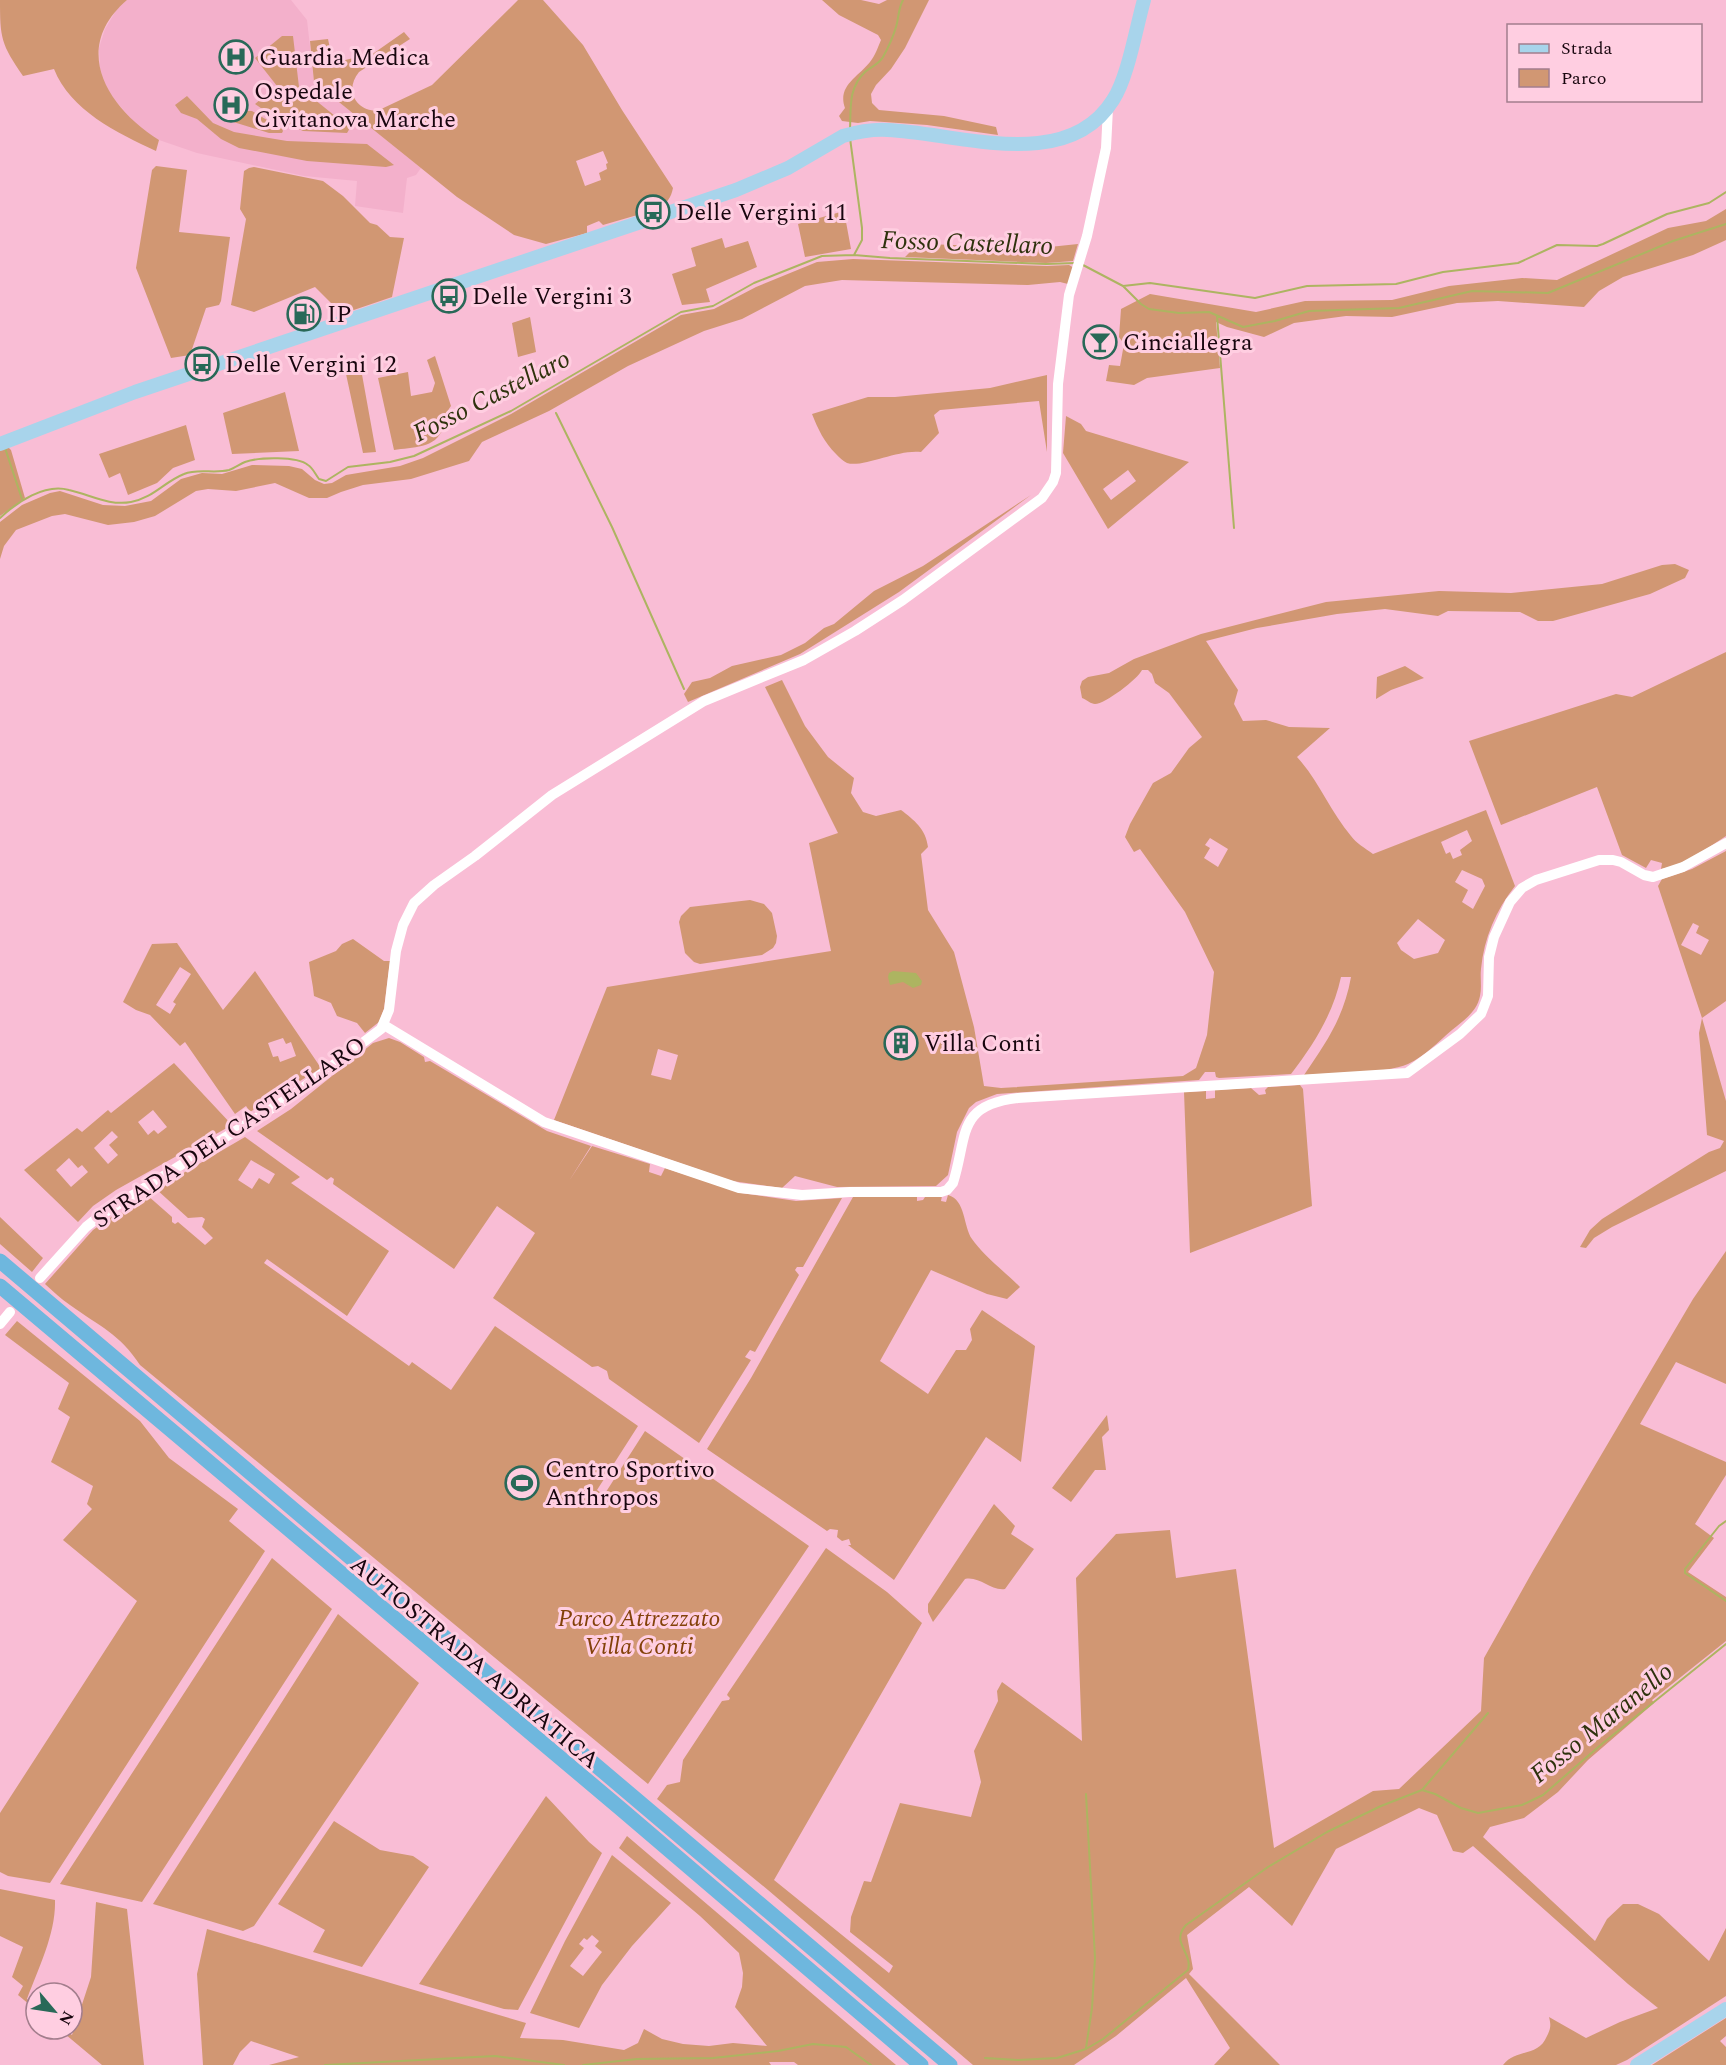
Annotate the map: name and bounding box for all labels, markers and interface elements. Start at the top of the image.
legend [1507,24,1702,102]
text: Strada [1561,35,1612,62]
hospital icon: Guardia Medica [218,39,254,75]
place label: Guardia Medica [259,40,430,76]
text: Parco [1561,65,1606,92]
place label: Ospedale Civitanova Marche [254,74,456,138]
hospital icon: Ospedale Civitanova Marche [213,87,249,123]
bus stop icon: Delle Vergini 11 [635,194,671,230]
place label: Delle Vergini 11 [676,195,848,231]
water label: Fosso Castellaro [880,220,1054,266]
bus stop icon: Delle Vergini 3 [431,278,467,314]
place label: Delle Vergini 3 [472,279,632,315]
fuel station icon: IP [286,296,322,332]
place label: IP [327,297,352,333]
bar icon: Cinciallegra [1082,324,1118,360]
place label: Cinciallegra [1123,325,1253,361]
water label: Fosso Castellaro [405,339,577,453]
bus stop icon: Delle Vergini 12 [184,346,220,382]
place label: Delle Vergini 12 [225,347,397,383]
building icon: Villa Conti [883,1025,919,1061]
place label: Villa Conti [924,1026,1041,1062]
street label: STRADA DEL CASTELLARO [86,1028,373,1238]
place label: Centro Sportivo Anthropos [545,1452,715,1516]
sports icon: Centro Sportivo Anthropos [504,1465,540,1501]
street label: AUTOSTRADA ADRIATICA [342,1547,607,1778]
park label: Parco Attrezzato Villa Conti [558,1601,720,1665]
water label: Fosso Maranello [1521,1652,1682,1793]
north arrow [24,1981,84,2041]
text: N [53,2006,80,2029]

